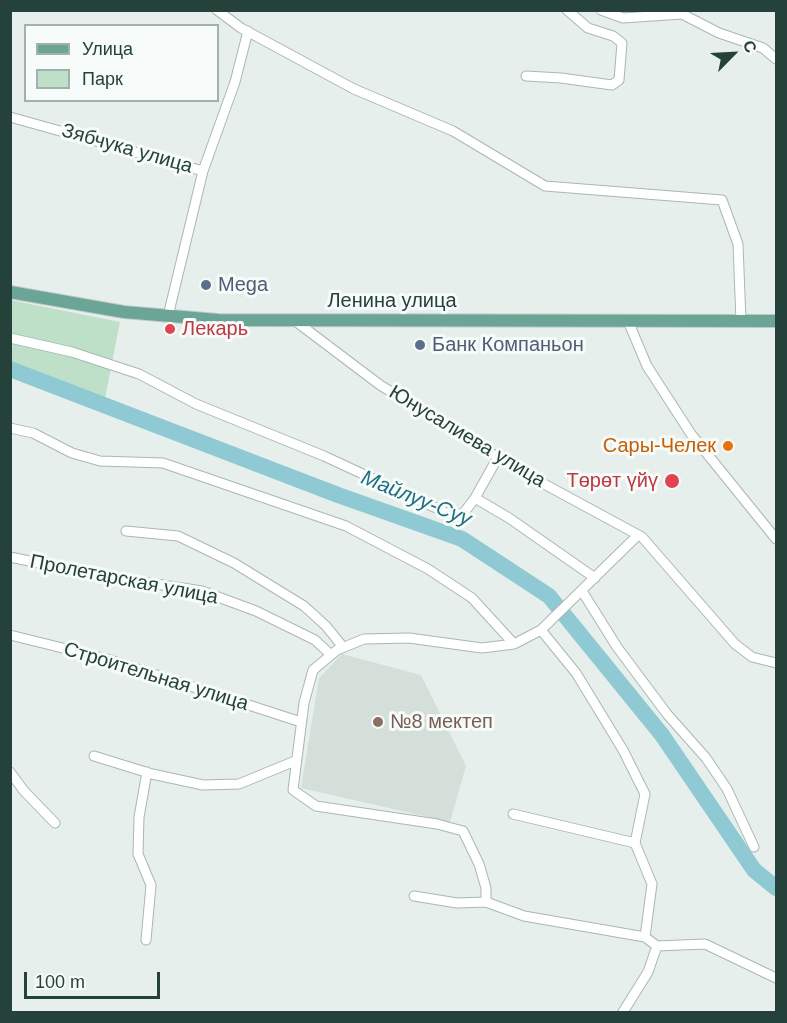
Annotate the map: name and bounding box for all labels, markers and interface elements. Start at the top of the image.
legend [24,24,219,102]
north arrow [703,24,763,84]
text: С [740,38,760,55]
text: Улица [82,39,133,59]
text: Парк [82,69,123,89]
street label: Зябчука улица [59,119,195,179]
place label: Mega [218,273,268,297]
marker: Mega [199,278,213,292]
street label: Ленина улица [327,289,457,313]
place label: Лекарь [182,317,248,341]
marker: Лекарь [163,322,177,336]
place label: Банк Компаньон [432,333,584,357]
marker: Банк Компаньон [413,338,427,352]
street label: Юнусалиева улица [384,381,550,493]
place label: Сары-Челек [603,434,716,458]
marker: Сары-Челек [721,439,735,453]
water label: Майлуу-Суу [357,465,475,533]
place label: Төрөт үйү [567,469,658,493]
marker: Төрөт үйү [663,472,681,490]
street label: Пролетарская улица [28,550,220,610]
street label: Строительная улица [61,637,251,717]
place label: №8 мектеп [390,710,493,734]
marker: №8 мектеп [371,715,385,729]
scale bar [27,960,164,998]
text: 100 m [35,972,85,992]

